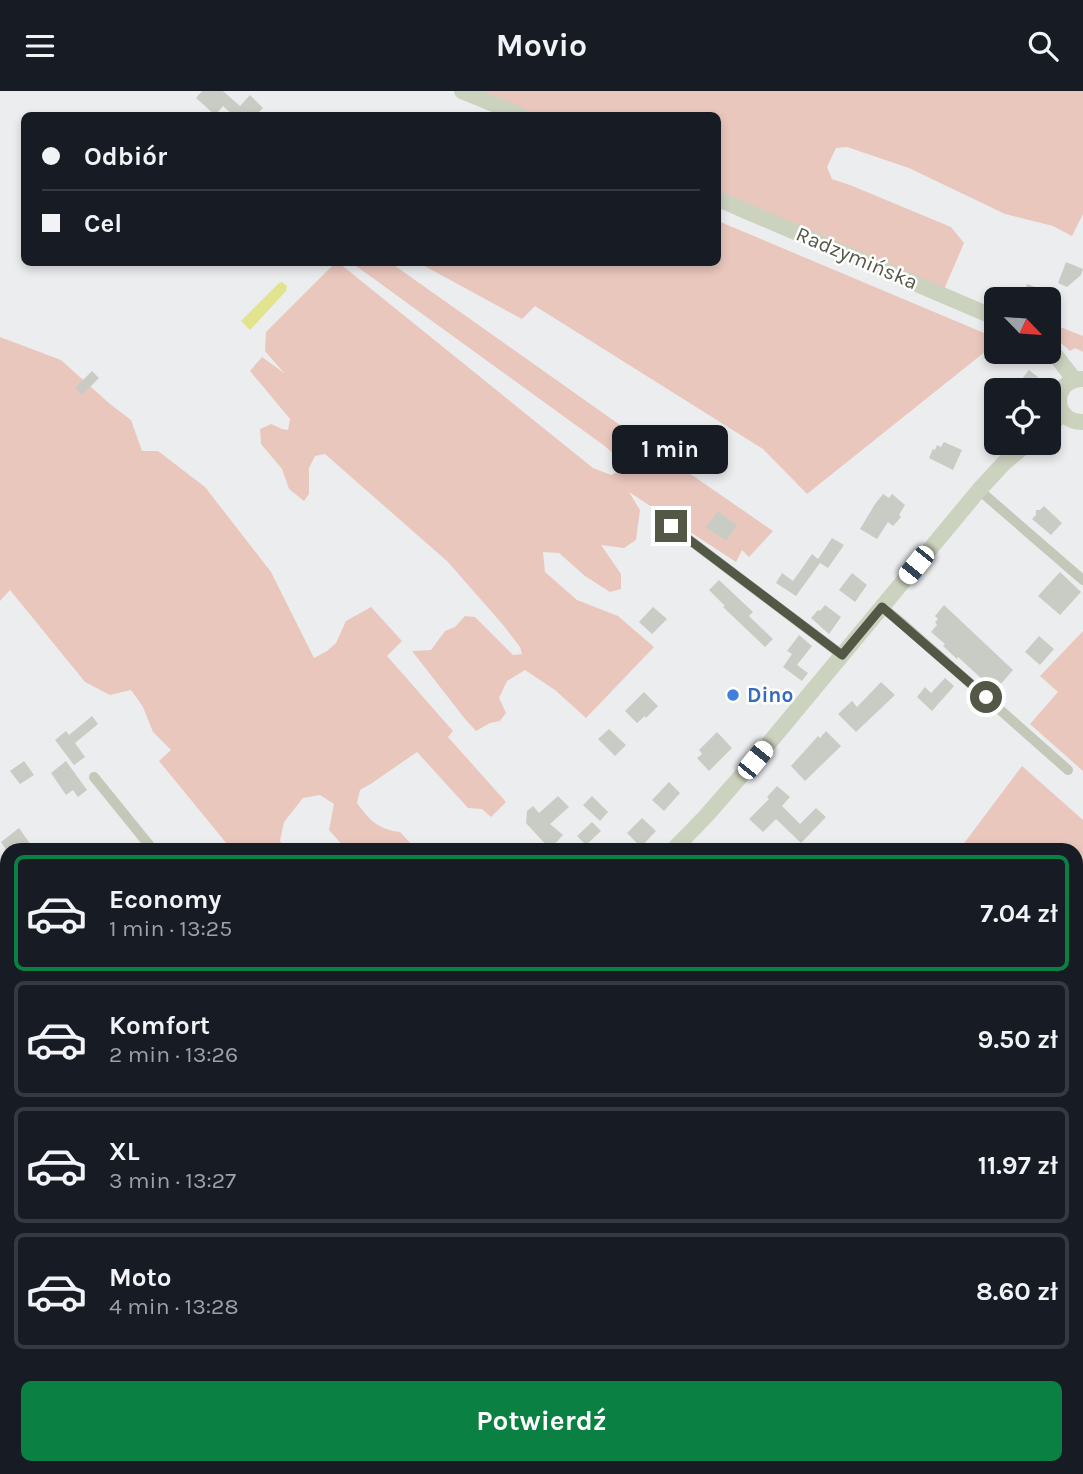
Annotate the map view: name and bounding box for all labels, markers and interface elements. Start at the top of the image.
icon: menu [21,27,59,65]
text: Movio [496,27,587,64]
icon: search [1024,27,1062,65]
text: Odbiór [84,141,167,172]
text: Cel [84,208,122,239]
street label: Radzymińska [793,222,921,294]
north arrow [984,287,1060,364]
map controls [984,287,1061,455]
button: locate [984,378,1061,455]
callout: 1 min [613,425,729,473]
text: 1 min [641,436,699,463]
route end [655,510,687,542]
car [895,542,938,588]
route start [970,681,1002,713]
place label: Dino [747,683,793,707]
marker: Dino [725,687,741,703]
car [734,737,777,783]
icon: car [25,882,88,945]
text: Economy [109,884,221,915]
text: 7.04 zł [980,898,1058,929]
text: 1 min · 13:25 [109,915,232,942]
icon: car [25,1008,88,1071]
text: Komfort [109,1010,210,1041]
text: 9.50 zł [978,1024,1058,1055]
text: 2 min · 13:26 [109,1041,238,1068]
icon: car [25,1134,88,1197]
text: XL [109,1136,140,1167]
text: 11.97 zł [978,1150,1058,1181]
text: 3 min · 13:27 [109,1167,236,1194]
icon: car [25,1260,88,1323]
text: Moto [109,1262,171,1293]
text: 8.60 zł [976,1276,1058,1307]
text: 4 min · 13:28 [109,1293,239,1320]
button: Potwierdź [21,1381,1062,1461]

